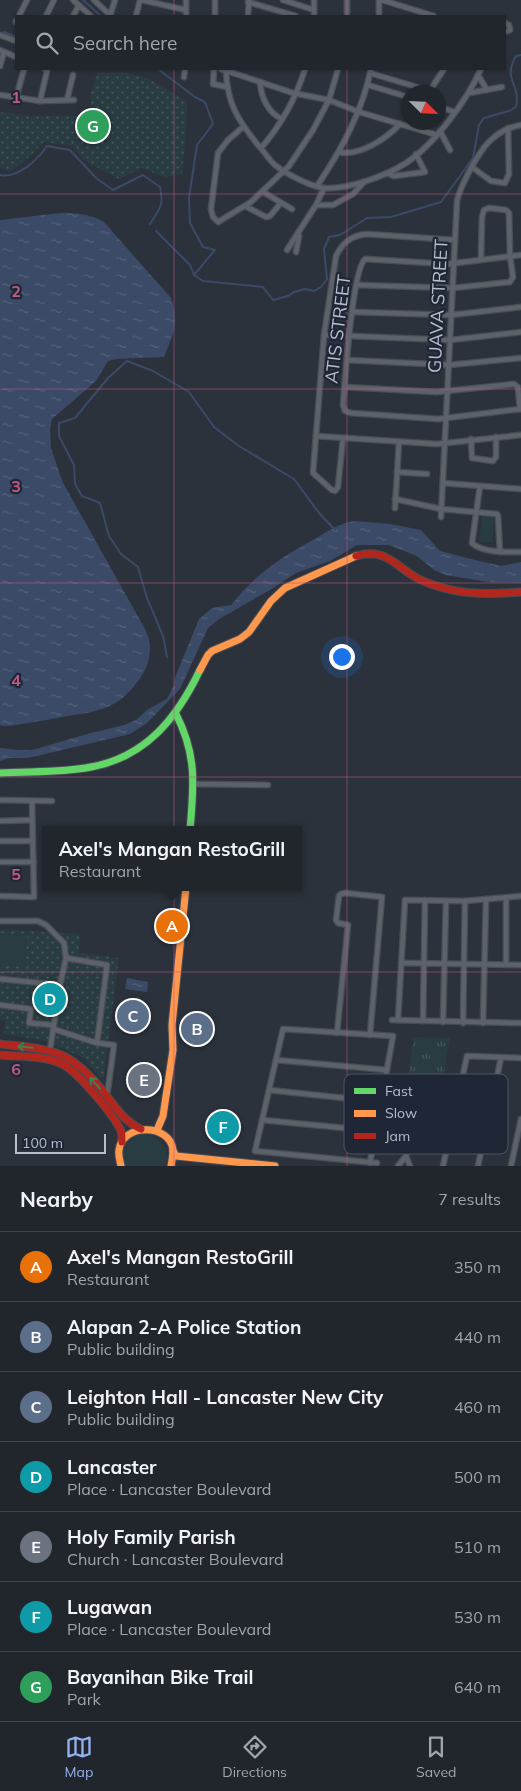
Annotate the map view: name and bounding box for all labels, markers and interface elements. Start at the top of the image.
search box [15,15,506,70]
icon: search [33,29,61,57]
text: Search here [73,31,177,55]
north arrow [401,85,446,130]
text: 1 [11,87,21,107]
pin: G [77,107,109,145]
street label: GUAVA STREET [423,238,452,374]
street label: ATIS STREET [319,273,356,385]
text: 2 [11,281,21,301]
text: 3 [11,476,21,496]
your location [329,644,355,670]
text: 4 [11,670,21,690]
popup [42,826,302,891]
text: Axel's Mangan RestoGrill [59,837,285,861]
text: Restaurant [59,861,141,881]
text: 5 [11,864,21,884]
pin: A [156,907,188,945]
pin: D [34,980,66,1018]
pin: C [117,997,149,1035]
pin: B [181,1010,213,1048]
one-way arrow [17,1042,33,1052]
text: 6 [11,1059,21,1079]
pin: E [128,1061,160,1099]
legend [344,1074,508,1154]
one-way arrow [89,1077,101,1090]
text: Fast [385,1082,413,1100]
text: Slow [385,1104,417,1122]
pin: F [207,1108,239,1146]
text: Jam [385,1127,410,1145]
scale bar [15,1131,106,1154]
text: 100 m [22,1134,63,1152]
text: Nearby [20,1186,93,1212]
text: 7 results [438,1189,501,1209]
text: Axel's Mangan RestoGrill [67,1245,293,1269]
text: A [30,1257,42,1277]
text: 350 m [454,1257,501,1277]
text: Restaurant [67,1269,149,1289]
text: Alapan 2-A Police Station [67,1315,301,1339]
text: B [30,1327,42,1347]
text: 440 m [454,1327,501,1347]
text: Public building [67,1339,175,1359]
text: Leighton Hall - Lancaster New City [67,1385,383,1409]
text: C [31,1397,41,1417]
text: 460 m [454,1397,501,1417]
text: Public building [67,1409,175,1429]
text: Lancaster [67,1455,157,1479]
text: D [30,1467,42,1487]
text: 500 m [454,1467,501,1487]
text: Place · Lancaster Boulevard [67,1479,271,1499]
text: Holy Family Parish [67,1525,236,1549]
text: E [31,1537,41,1557]
text: 510 m [454,1537,501,1557]
text: Church · Lancaster Boulevard [67,1549,284,1569]
text: Lugawan [67,1595,152,1619]
text: F [31,1607,41,1627]
text: 530 m [454,1607,501,1627]
text: Place · Lancaster Boulevard [67,1619,271,1639]
text: Bayanihan Bike Trail [67,1665,253,1689]
text: G [30,1677,42,1697]
text: 640 m [454,1677,501,1697]
text: Park [67,1689,101,1709]
tab: Map [65,1733,93,1781]
tab: Directions [222,1733,287,1781]
tab: Saved [416,1733,456,1781]

